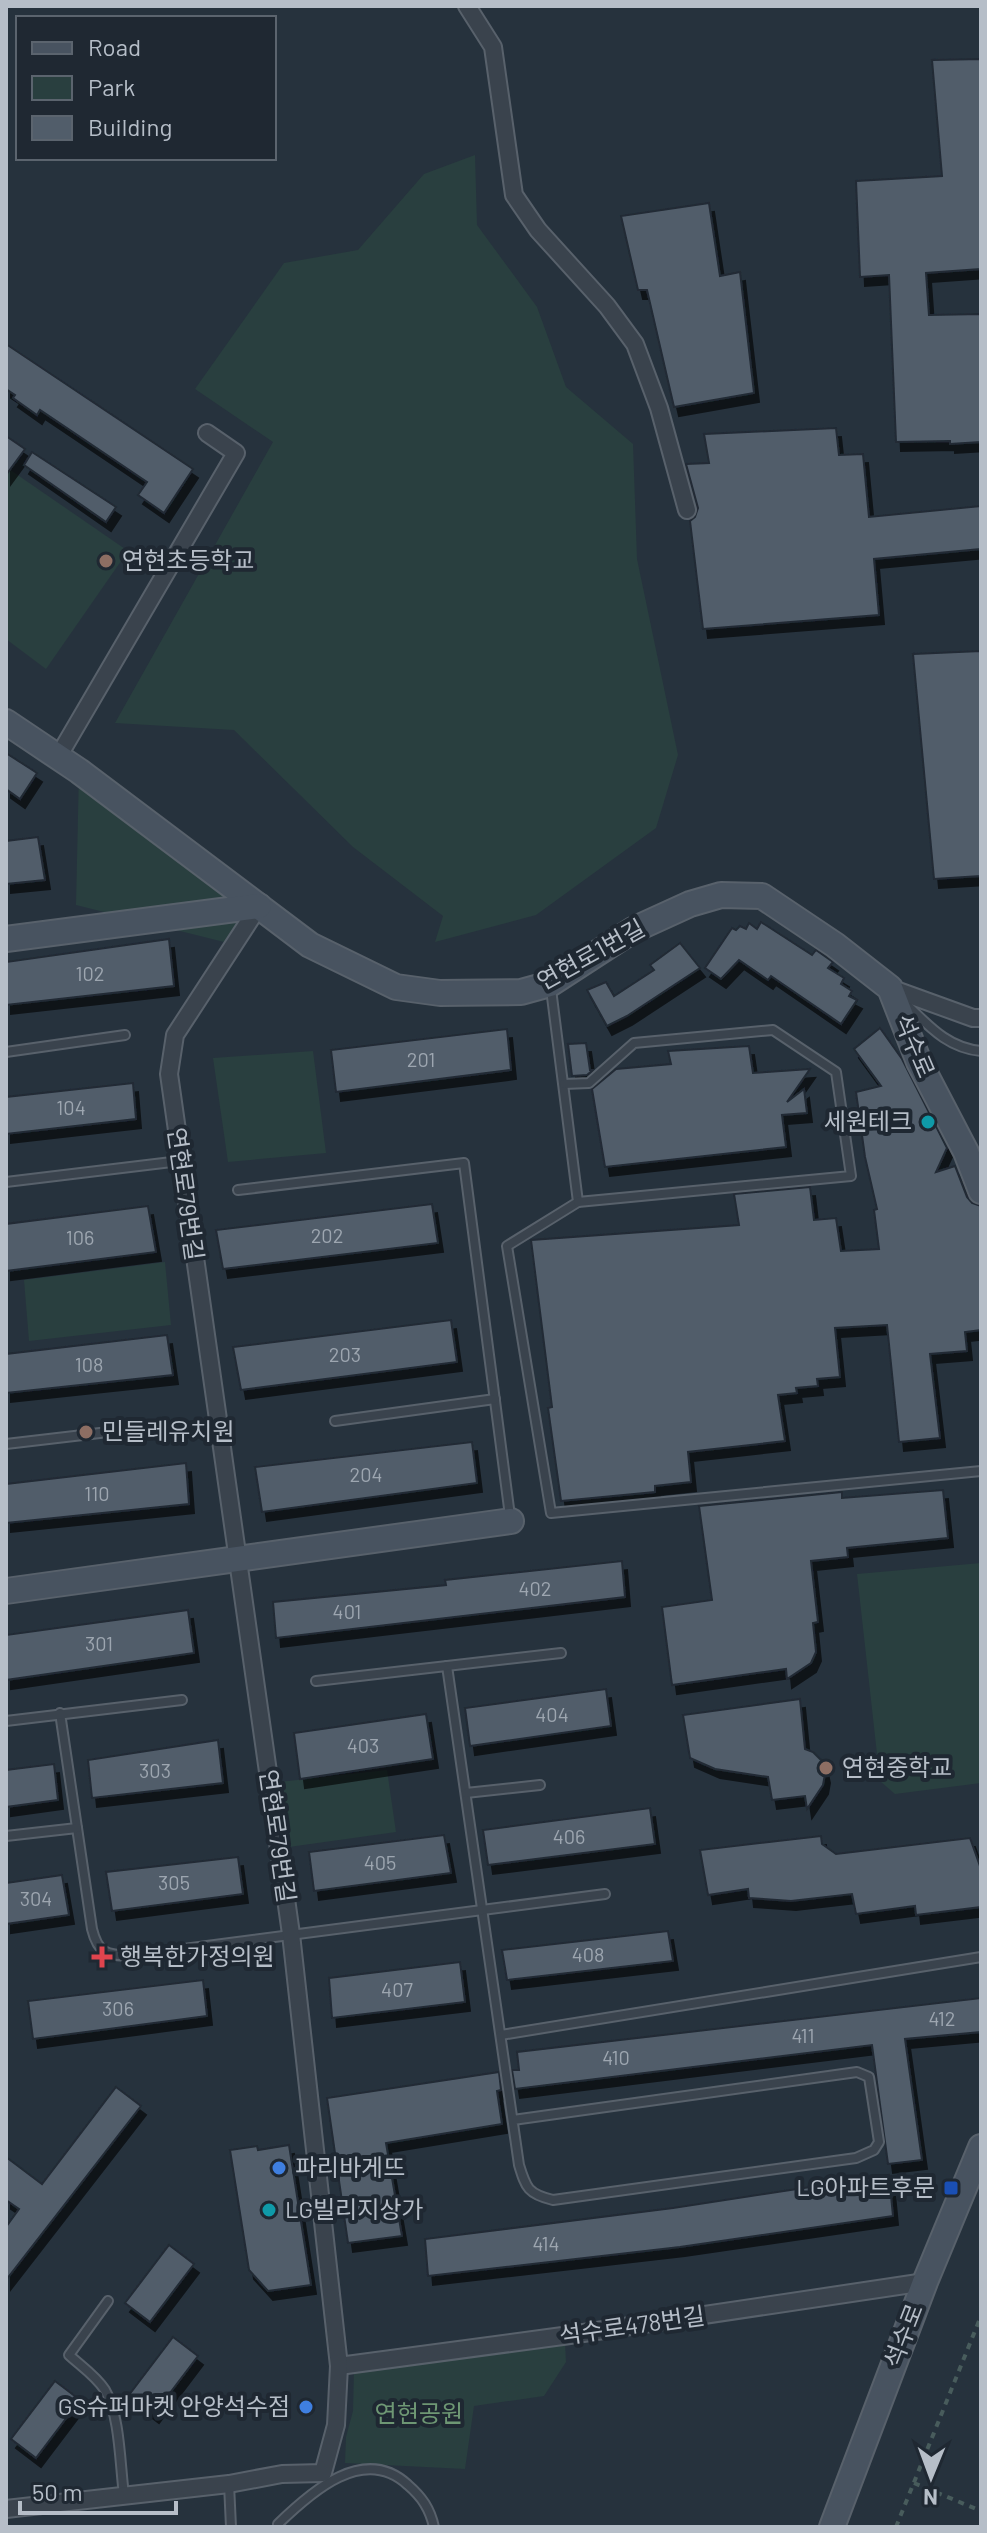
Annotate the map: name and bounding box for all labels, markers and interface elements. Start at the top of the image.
legend [16,16,276,160]
text: Road [88,32,141,61]
text: Park [88,72,135,101]
text: Building [88,112,172,141]
place label: 연현초등학교 [122,545,254,574]
marker: 연현초등학교 [97,552,115,570]
street label: 연현로1번길 [531,912,649,995]
house number: 102 [75,961,105,985]
street label: 석수로 [889,1009,942,1082]
house number: 201 [407,1047,435,1071]
house number: 104 [56,1095,86,1119]
place label: 세원테크 [824,1106,912,1135]
marker: 세원테크 [919,1113,937,1131]
street label: 연현로79번길 [163,1125,210,1262]
house number: 202 [311,1223,343,1247]
house number: 106 [66,1225,94,1249]
house number: 203 [329,1342,361,1366]
house number: 108 [75,1352,103,1376]
place label: 민들레유치원 [102,1416,234,1445]
marker: 민들레유치원 [77,1423,95,1441]
house number: 204 [349,1462,383,1486]
house number: 110 [84,1481,110,1505]
house number: 402 [518,1576,552,1600]
house number: 401 [333,1599,361,1623]
house number: 301 [85,1631,113,1655]
house number: 404 [535,1702,569,1726]
house number: 403 [347,1733,379,1757]
place label: 연현중학교 [842,1752,952,1781]
house number: 303 [139,1758,171,1782]
marker: 연현중학교 [817,1759,835,1777]
street label: 연현로79번길 [255,1767,302,1904]
house number: 406 [553,1824,585,1848]
house number: 405 [364,1850,396,1874]
house number: 305 [158,1870,190,1894]
house number: 304 [20,1886,52,1910]
place label: 행복한가정의원 [120,1941,275,1970]
house number: 408 [572,1942,604,1966]
marker: 행복한가정의원 [91,1946,113,1968]
house number: 407 [381,1977,413,2001]
house number: 306 [102,1996,134,2020]
house number: 412 [929,2006,955,2030]
house number: 411 [791,2023,815,2047]
house number: 410 [602,2045,630,2069]
place label: 파리바게뜨 [295,2152,405,2181]
marker: 파리바게뜨 [270,2159,288,2177]
place label: LG아파트후문 [796,2172,935,2201]
marker: LG아파트후문 [942,2179,960,2197]
place label: LG빌리지상가 [285,2194,424,2223]
marker: LG빌리지상가 [260,2201,278,2219]
house number: 414 [532,2231,560,2255]
street label: 석수로 [877,2299,928,2372]
street label: 석수로478번길 [557,2300,706,2349]
place label: GS슈퍼마켓 안양석수점 [58,2391,290,2420]
marker: GS슈퍼마켓 안양석수점 [297,2398,315,2416]
park label: 연현공원 [375,2398,463,2427]
north arrow [891,2437,971,2517]
scale bar [20,2465,176,2515]
text: 50 m [32,2477,83,2506]
text: N [923,2485,938,2511]

